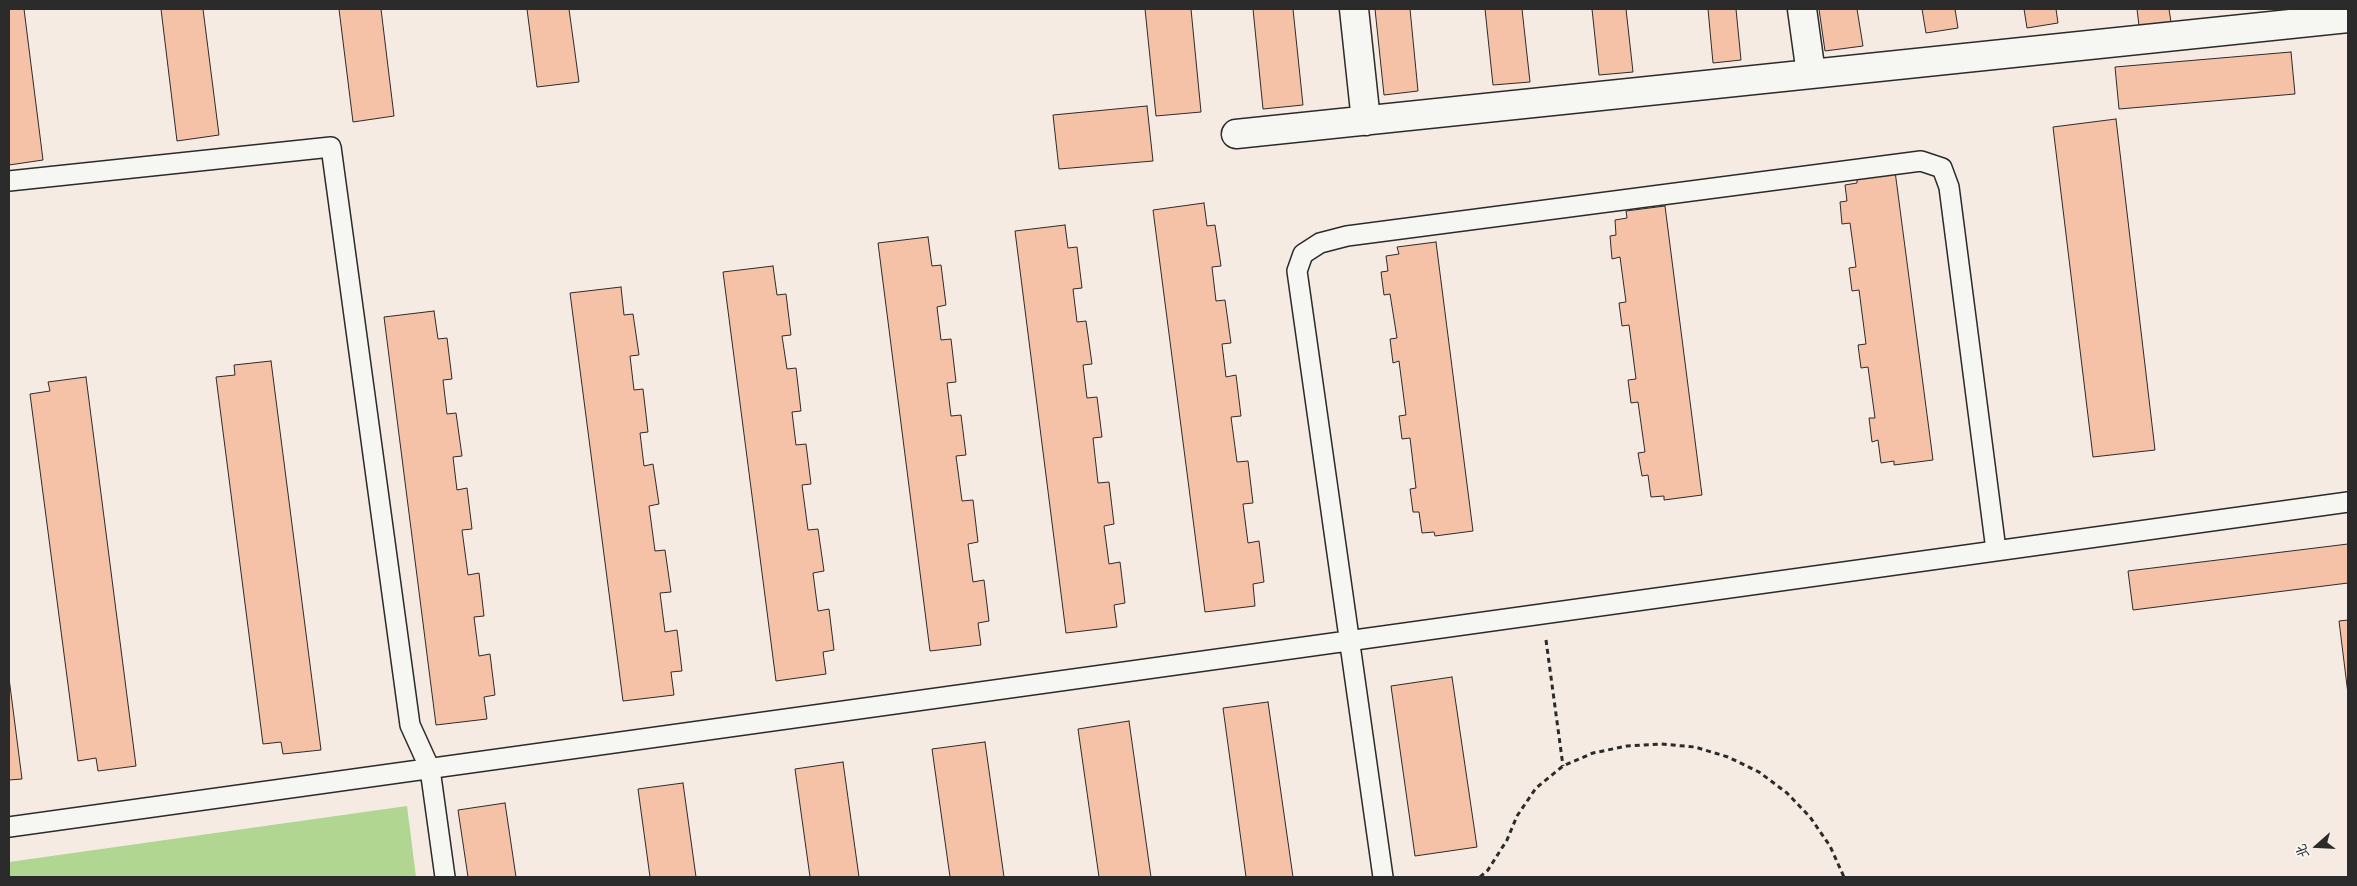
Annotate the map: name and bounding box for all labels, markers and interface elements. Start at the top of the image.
north arrow [2292,821,2342,871]
text: 北 [2292,842,2313,860]

